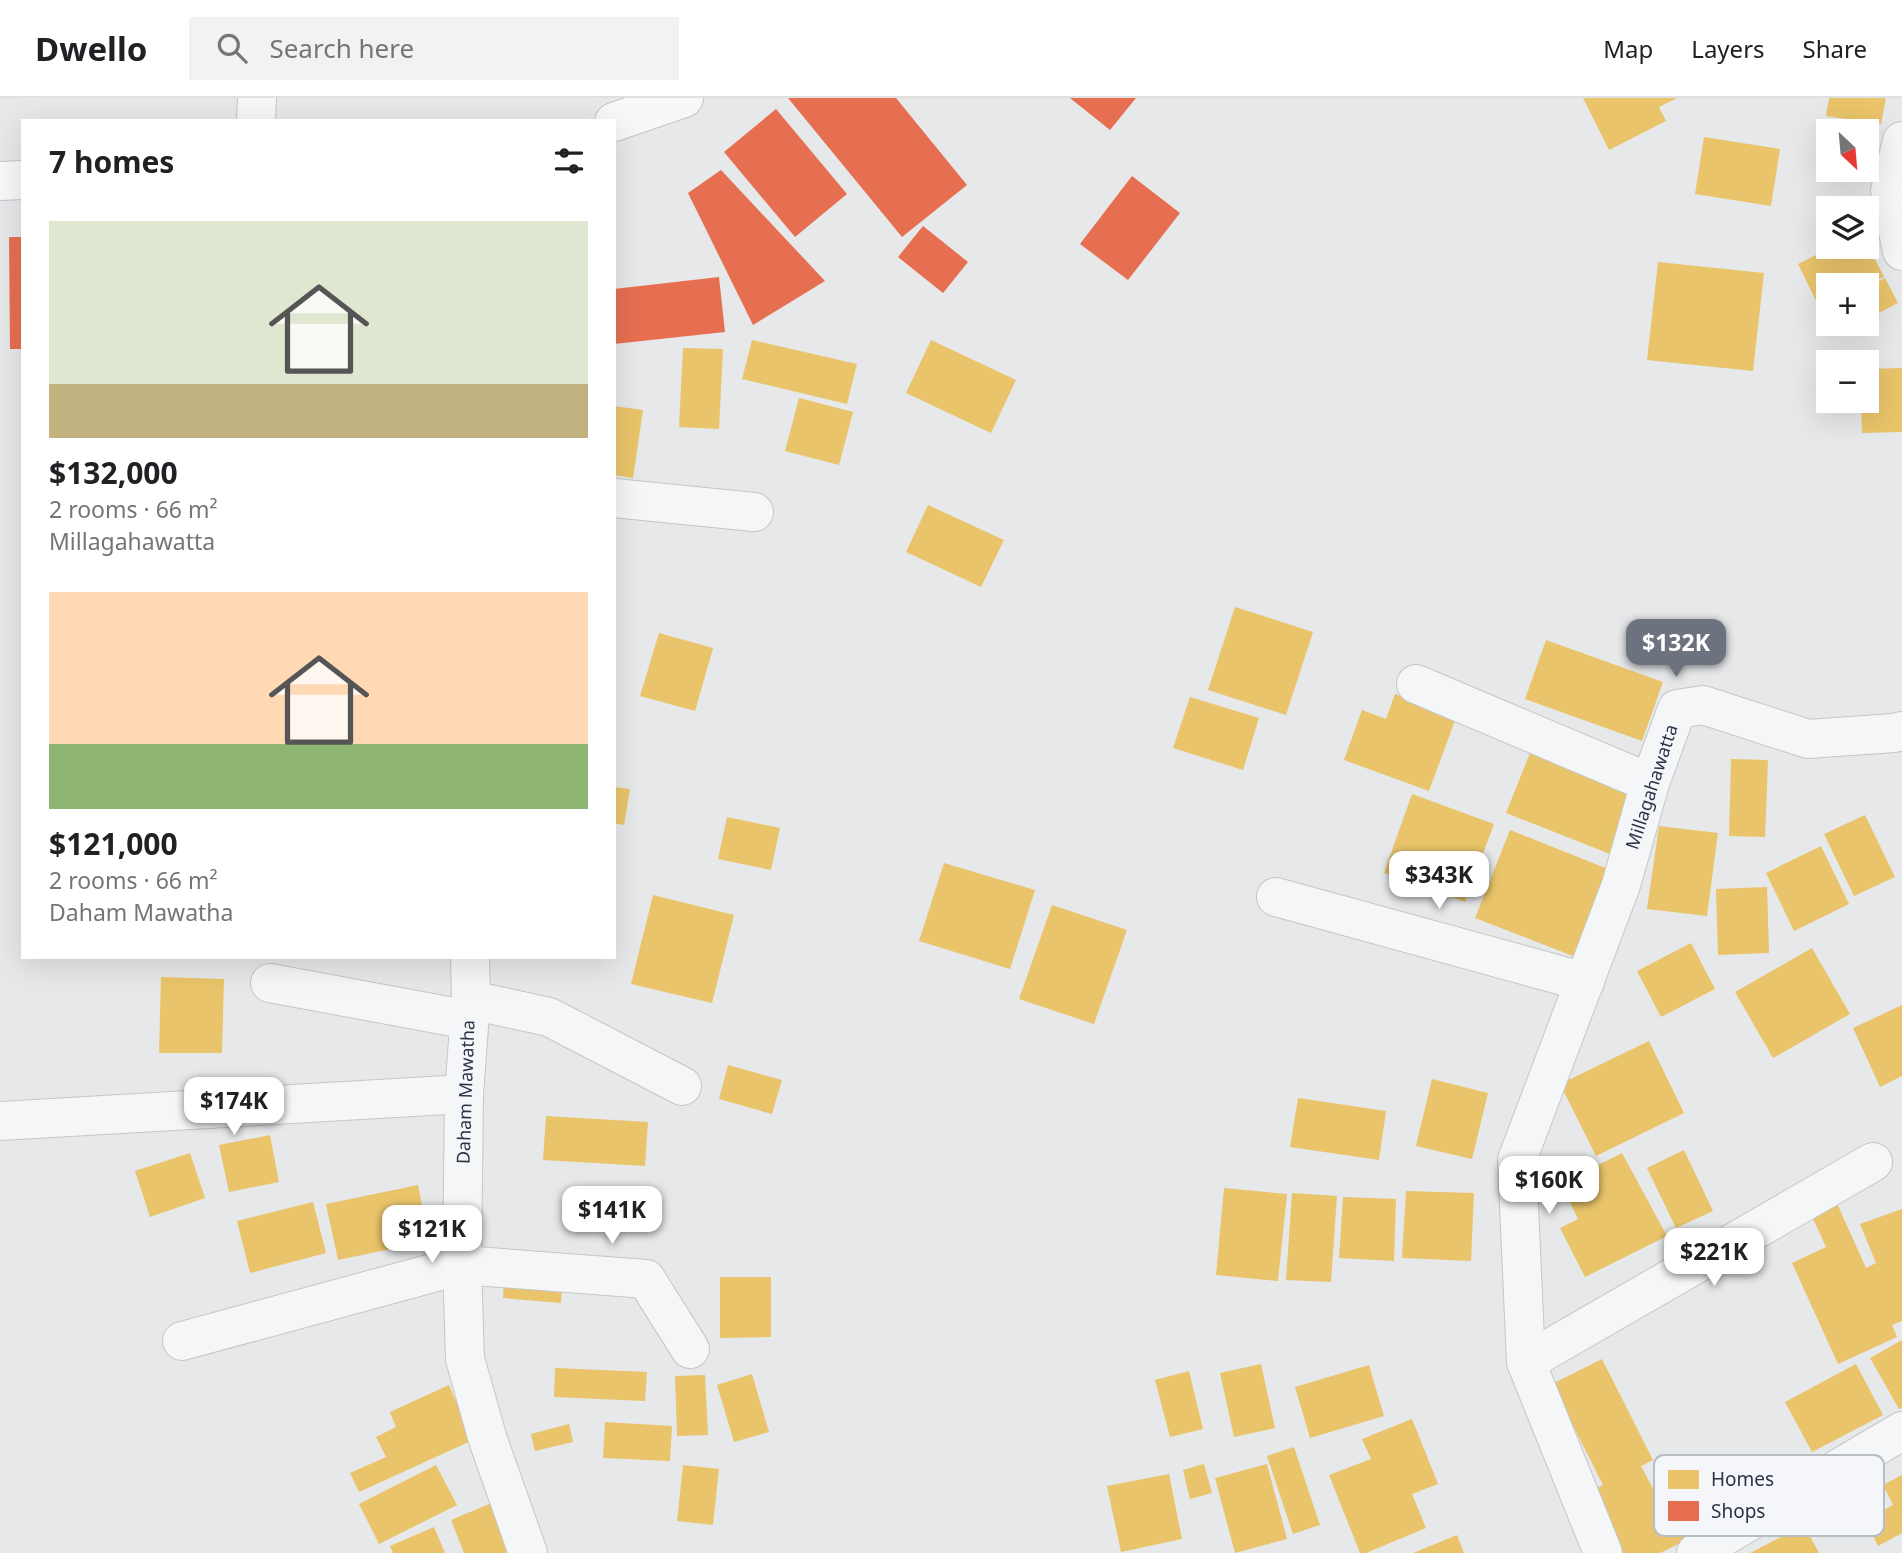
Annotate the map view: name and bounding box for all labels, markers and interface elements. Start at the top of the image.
search box [189,17,679,80]
text: Dwello [35,26,147,71]
icon: search [213,29,251,67]
text: Search here [269,30,414,66]
text: Map [1603,32,1653,65]
text: Layers [1691,32,1765,65]
text: Share [1803,32,1867,65]
north arrow [1816,119,1880,182]
map controls [1816,119,1879,413]
text: 7 homes [49,141,174,182]
icon: filters [550,142,588,180]
button: layers [1816,196,1879,259]
icon: home [256,266,382,392]
button: + [1816,273,1879,336]
button: − [1816,350,1879,413]
text: $132,000 [49,452,178,493]
text: 2 rooms · 66 m² [49,493,218,525]
text: Millagahawatta [49,525,215,557]
pin: $132K [1627,620,1725,679]
text: $132K [1642,626,1710,658]
icon: home [256,637,382,763]
street label: Millagahawatta [1620,721,1683,852]
text: $121,000 [49,823,178,864]
pin: $343K [1390,852,1488,911]
text: $343K [1405,858,1473,890]
text: 2 rooms · 66 m² [49,864,218,896]
text: Daham Mawatha [49,896,233,928]
street label: Daham Mawatha [450,1019,480,1165]
pin: $174K [185,1077,283,1137]
text: $174K [200,1084,268,1116]
pin: $160K [1500,1156,1598,1216]
text: $160K [1515,1163,1583,1195]
pin: $141K [563,1186,661,1246]
text: $141K [578,1193,646,1225]
pin: $121K [383,1206,481,1265]
text: $121K [398,1212,466,1244]
pin: $221K [1665,1228,1763,1288]
text: $221K [1680,1235,1748,1267]
legend [1654,1455,1884,1536]
text: Homes [1711,1466,1774,1492]
text: Shops [1711,1498,1765,1524]

